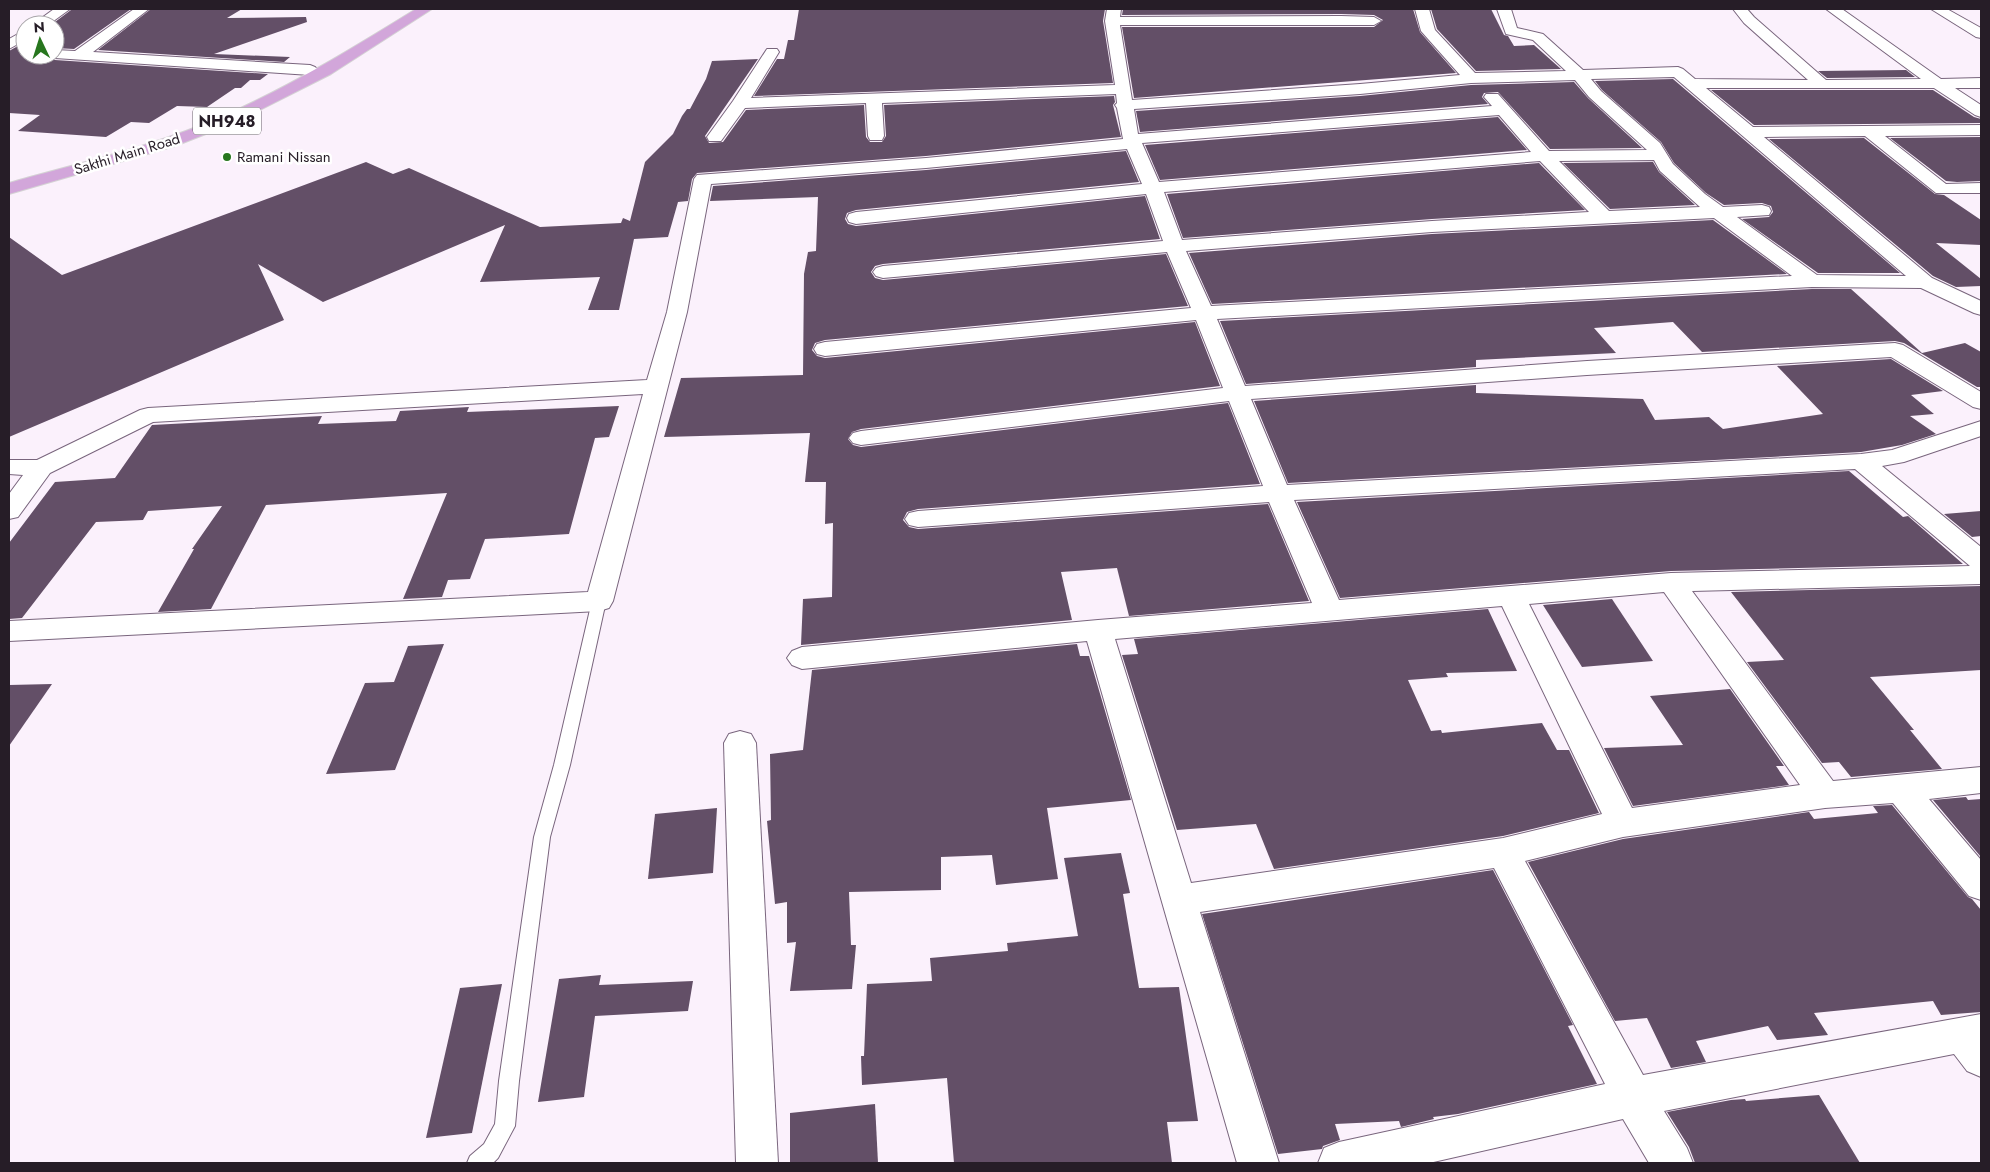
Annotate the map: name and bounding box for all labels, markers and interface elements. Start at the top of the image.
north arrow [15,15,65,65]
text: N [33,17,45,37]
road number: NH948 [193,108,261,134]
street label: Sakthi Main Road [71,127,183,181]
place label: Ramani Nissan [237,146,331,168]
marker: Ramani Nissan [221,151,233,163]

